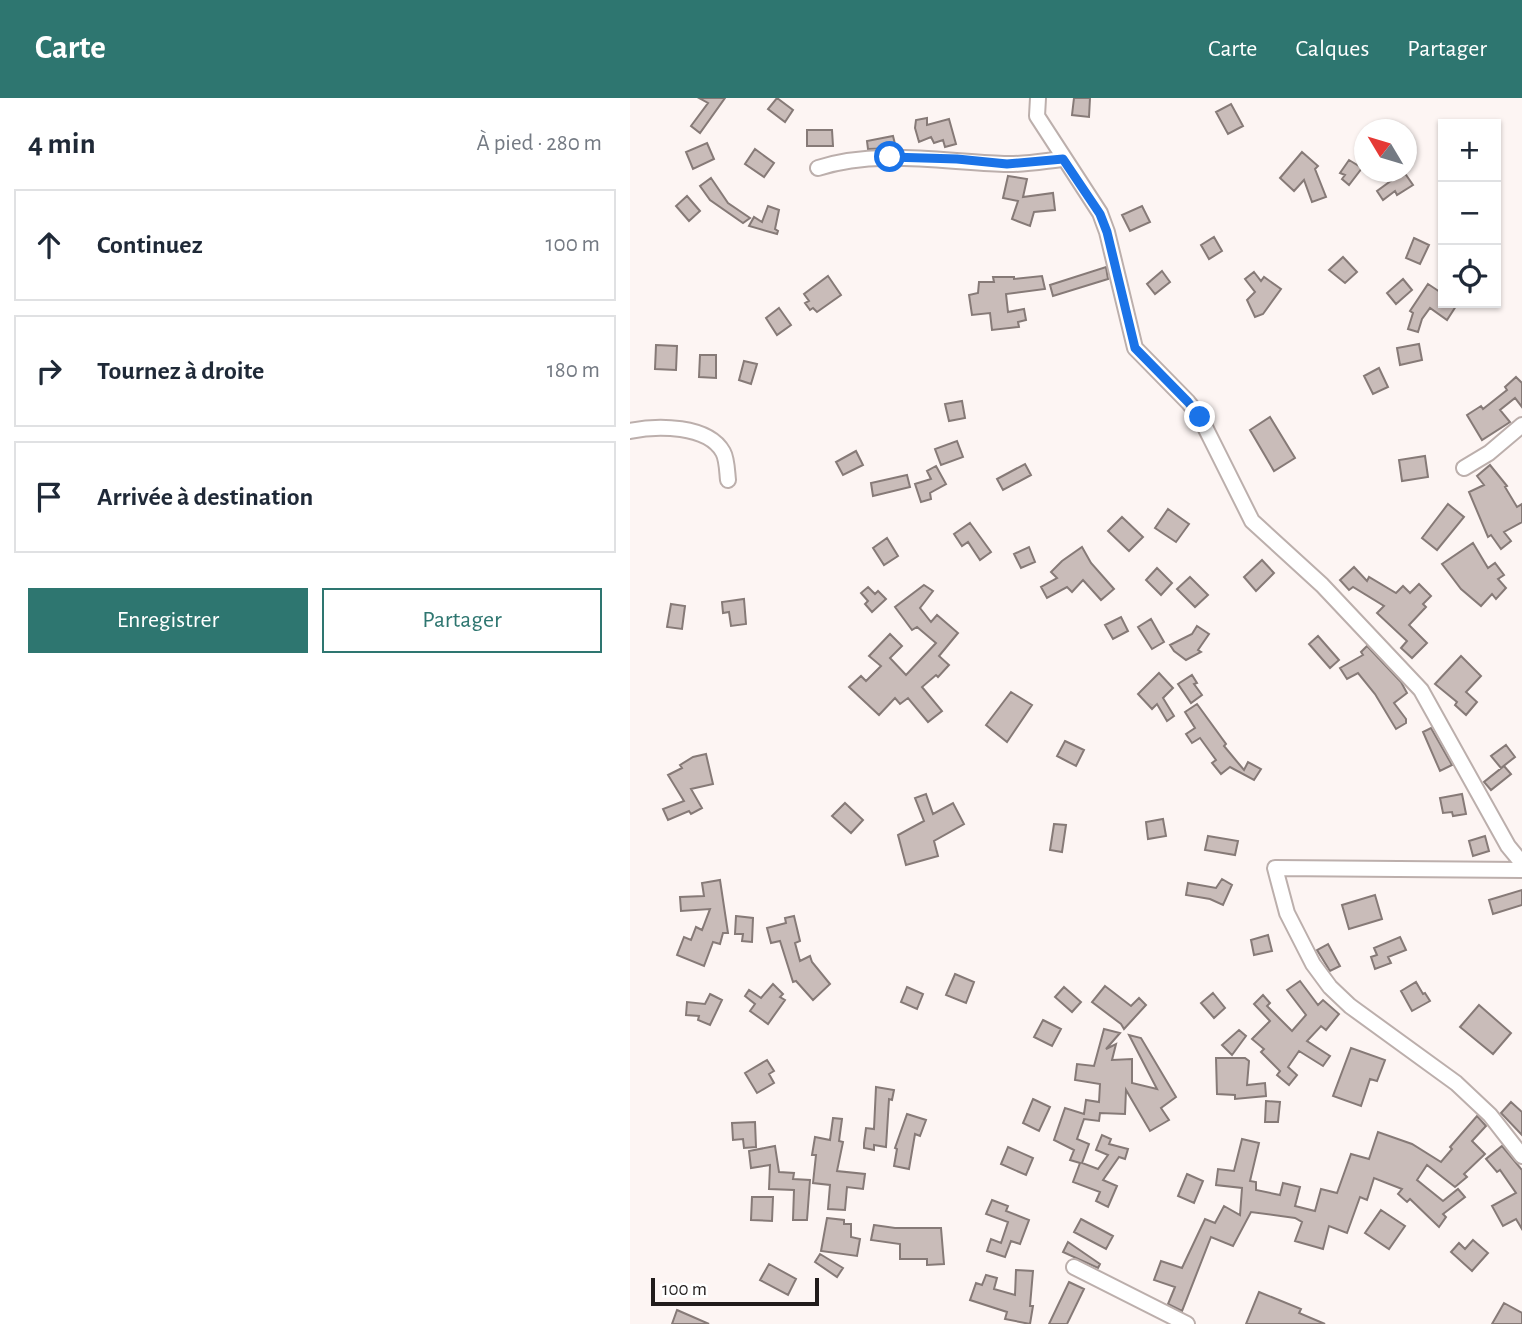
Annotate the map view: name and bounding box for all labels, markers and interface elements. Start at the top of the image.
text: Carte [35,32,106,65]
text: Carte [1208,37,1257,61]
text: Calques [1295,37,1369,61]
text: Partager [1407,37,1487,61]
north arrow [1354,119,1417,182]
map controls [1438,119,1501,308]
button: + [1438,119,1501,182]
text: 4 min [28,129,96,159]
text: À pied · 280 m [477,132,602,155]
route start [874,141,905,172]
button: − [1438,182,1501,245]
icon: ahead [30,226,68,264]
text: Continuez [97,232,203,258]
text: 100 m [546,233,600,256]
button: locate [1438,245,1501,308]
icon: right [30,352,68,390]
text: Tournez à droite [97,358,264,384]
text: 180 m [547,359,600,382]
route end [1184,401,1215,432]
icon: arrive [30,478,68,516]
text: Arrivée à destination [97,484,313,510]
button: Enregistrer [28,588,308,653]
button: Partager [322,588,602,653]
scale bar [651,1275,819,1307]
text: 100 m [662,1280,707,1299]

